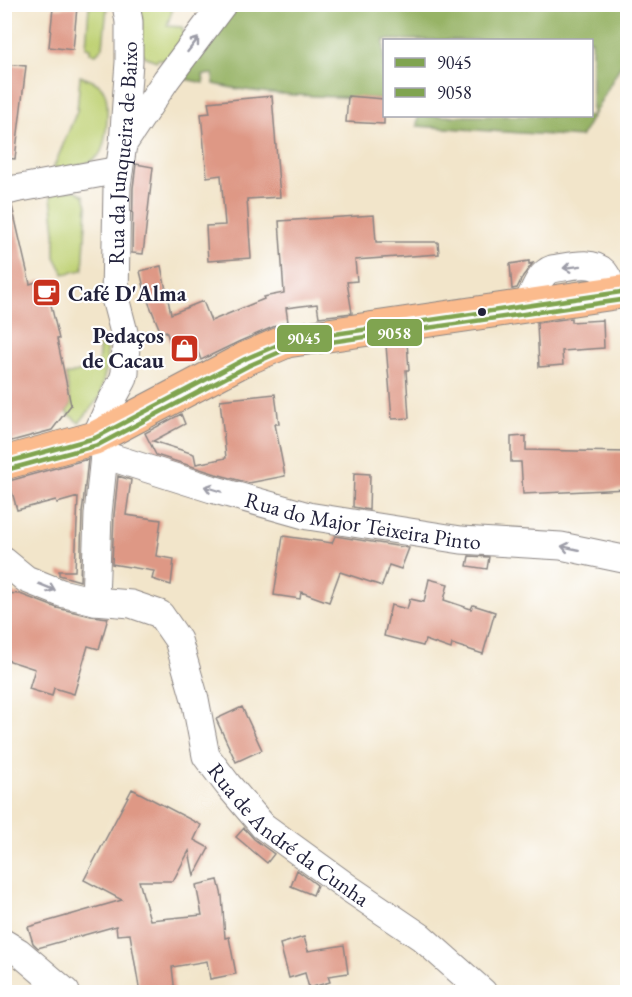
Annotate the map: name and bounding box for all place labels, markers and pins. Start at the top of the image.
cafe icon: Café D'Alma [31,277,63,309]
place label: Café D'Alma [68,279,187,308]
unlabelled marker [476,306,488,318]
place label: Pedaços de Cacau [82,321,164,375]
shop icon: Pedaços de Cacau [169,332,201,364]

